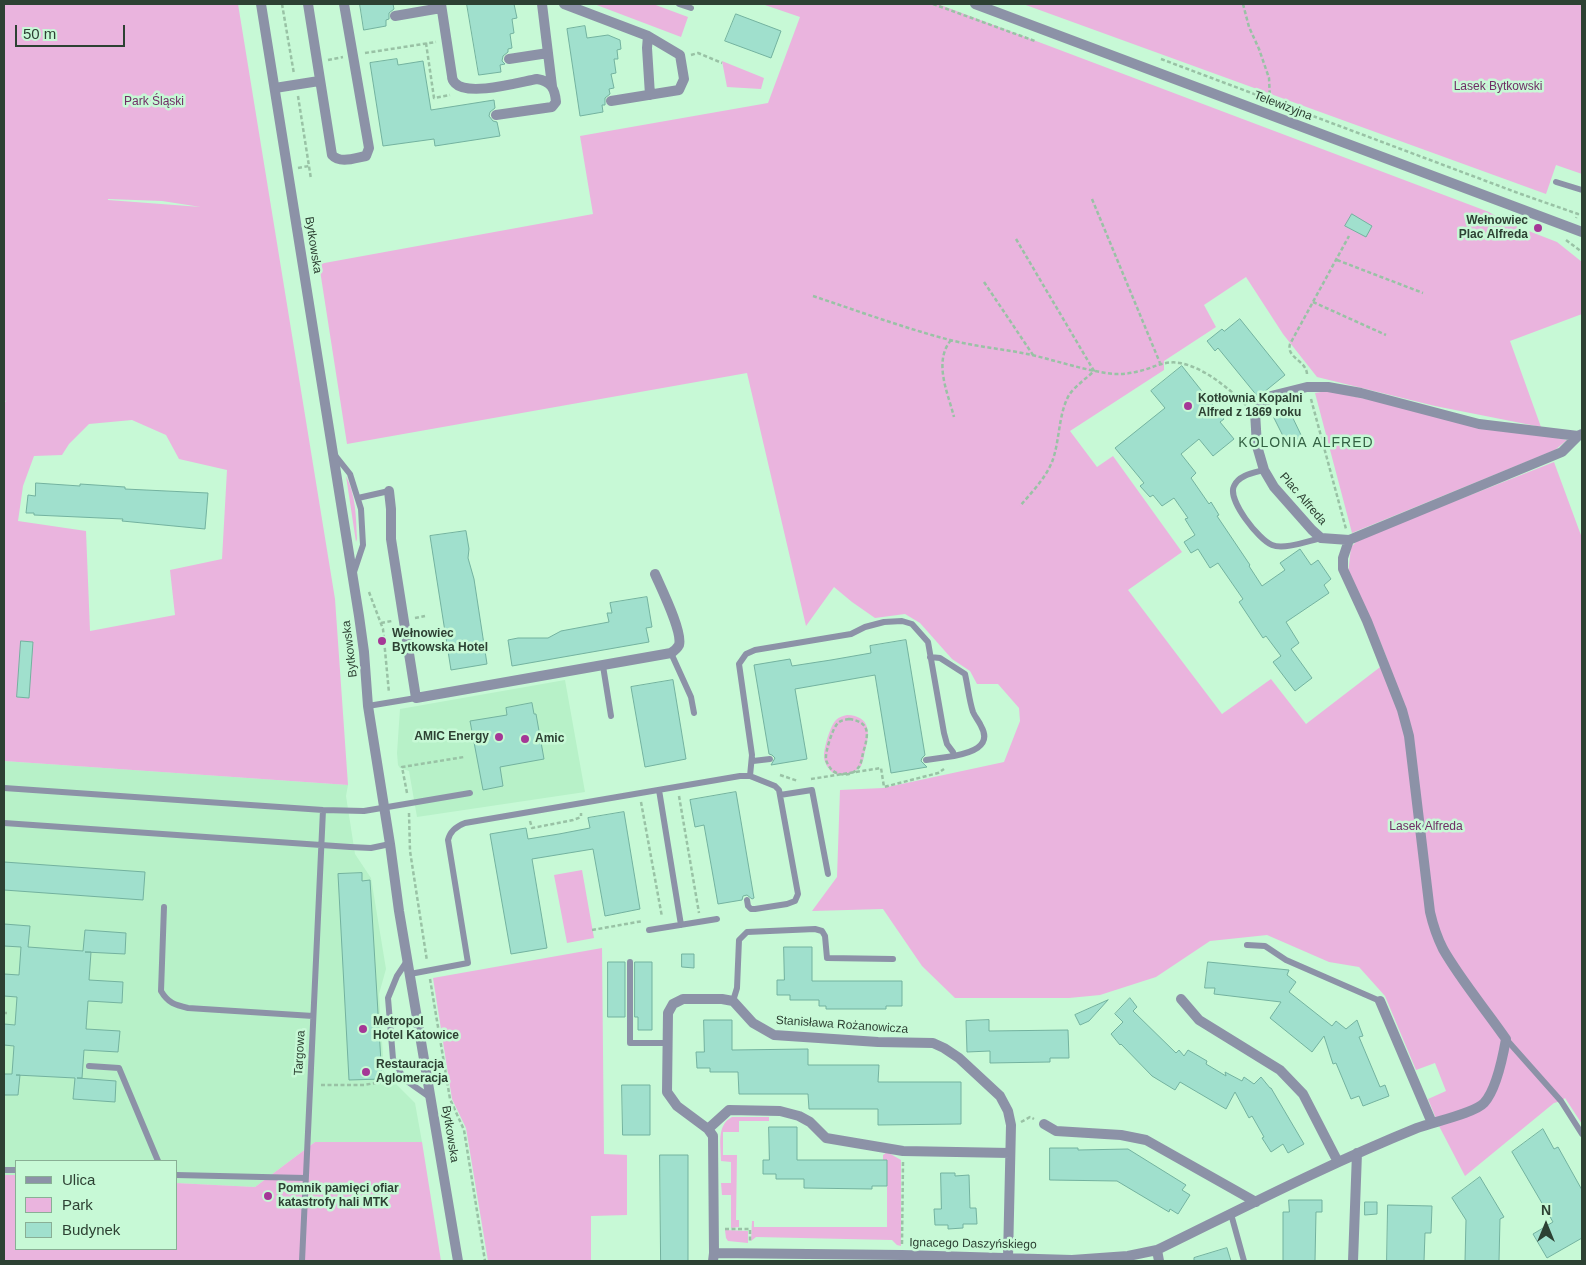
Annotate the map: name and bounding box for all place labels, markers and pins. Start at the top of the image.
place label: Wełnowiec Plac Alfreda [1459,214,1528,242]
marker: Wełnowiec Plac Alfreda [1532,222,1544,234]
place label: Kotłownia Kopalni Alfred z 1869 roku [1198,392,1303,420]
marker: Kotłownia Kopalni Alfred z 1869 roku [1182,400,1194,412]
place label: Wełnowiec Bytkowska Hotel [392,627,488,655]
marker: Wełnowiec Bytkowska Hotel [376,635,388,647]
place label: AMIC Energy [414,730,489,744]
marker: AMIC Energy [493,731,505,743]
place label: Amic [535,732,564,746]
marker: Amic [519,733,531,745]
place label: Metropol Hotel Katowice [373,1015,459,1043]
marker: Metropol Hotel Katowice [357,1023,369,1035]
place label: Restauracja Aglomeracja [376,1058,448,1086]
marker: Restauracja Aglomeracja [360,1066,372,1078]
place label: Pomnik pamięci ofiar katastrofy hali MTK [278,1182,399,1210]
marker: Pomnik pamięci ofiar katastrofy hali MTK [262,1190,274,1202]

